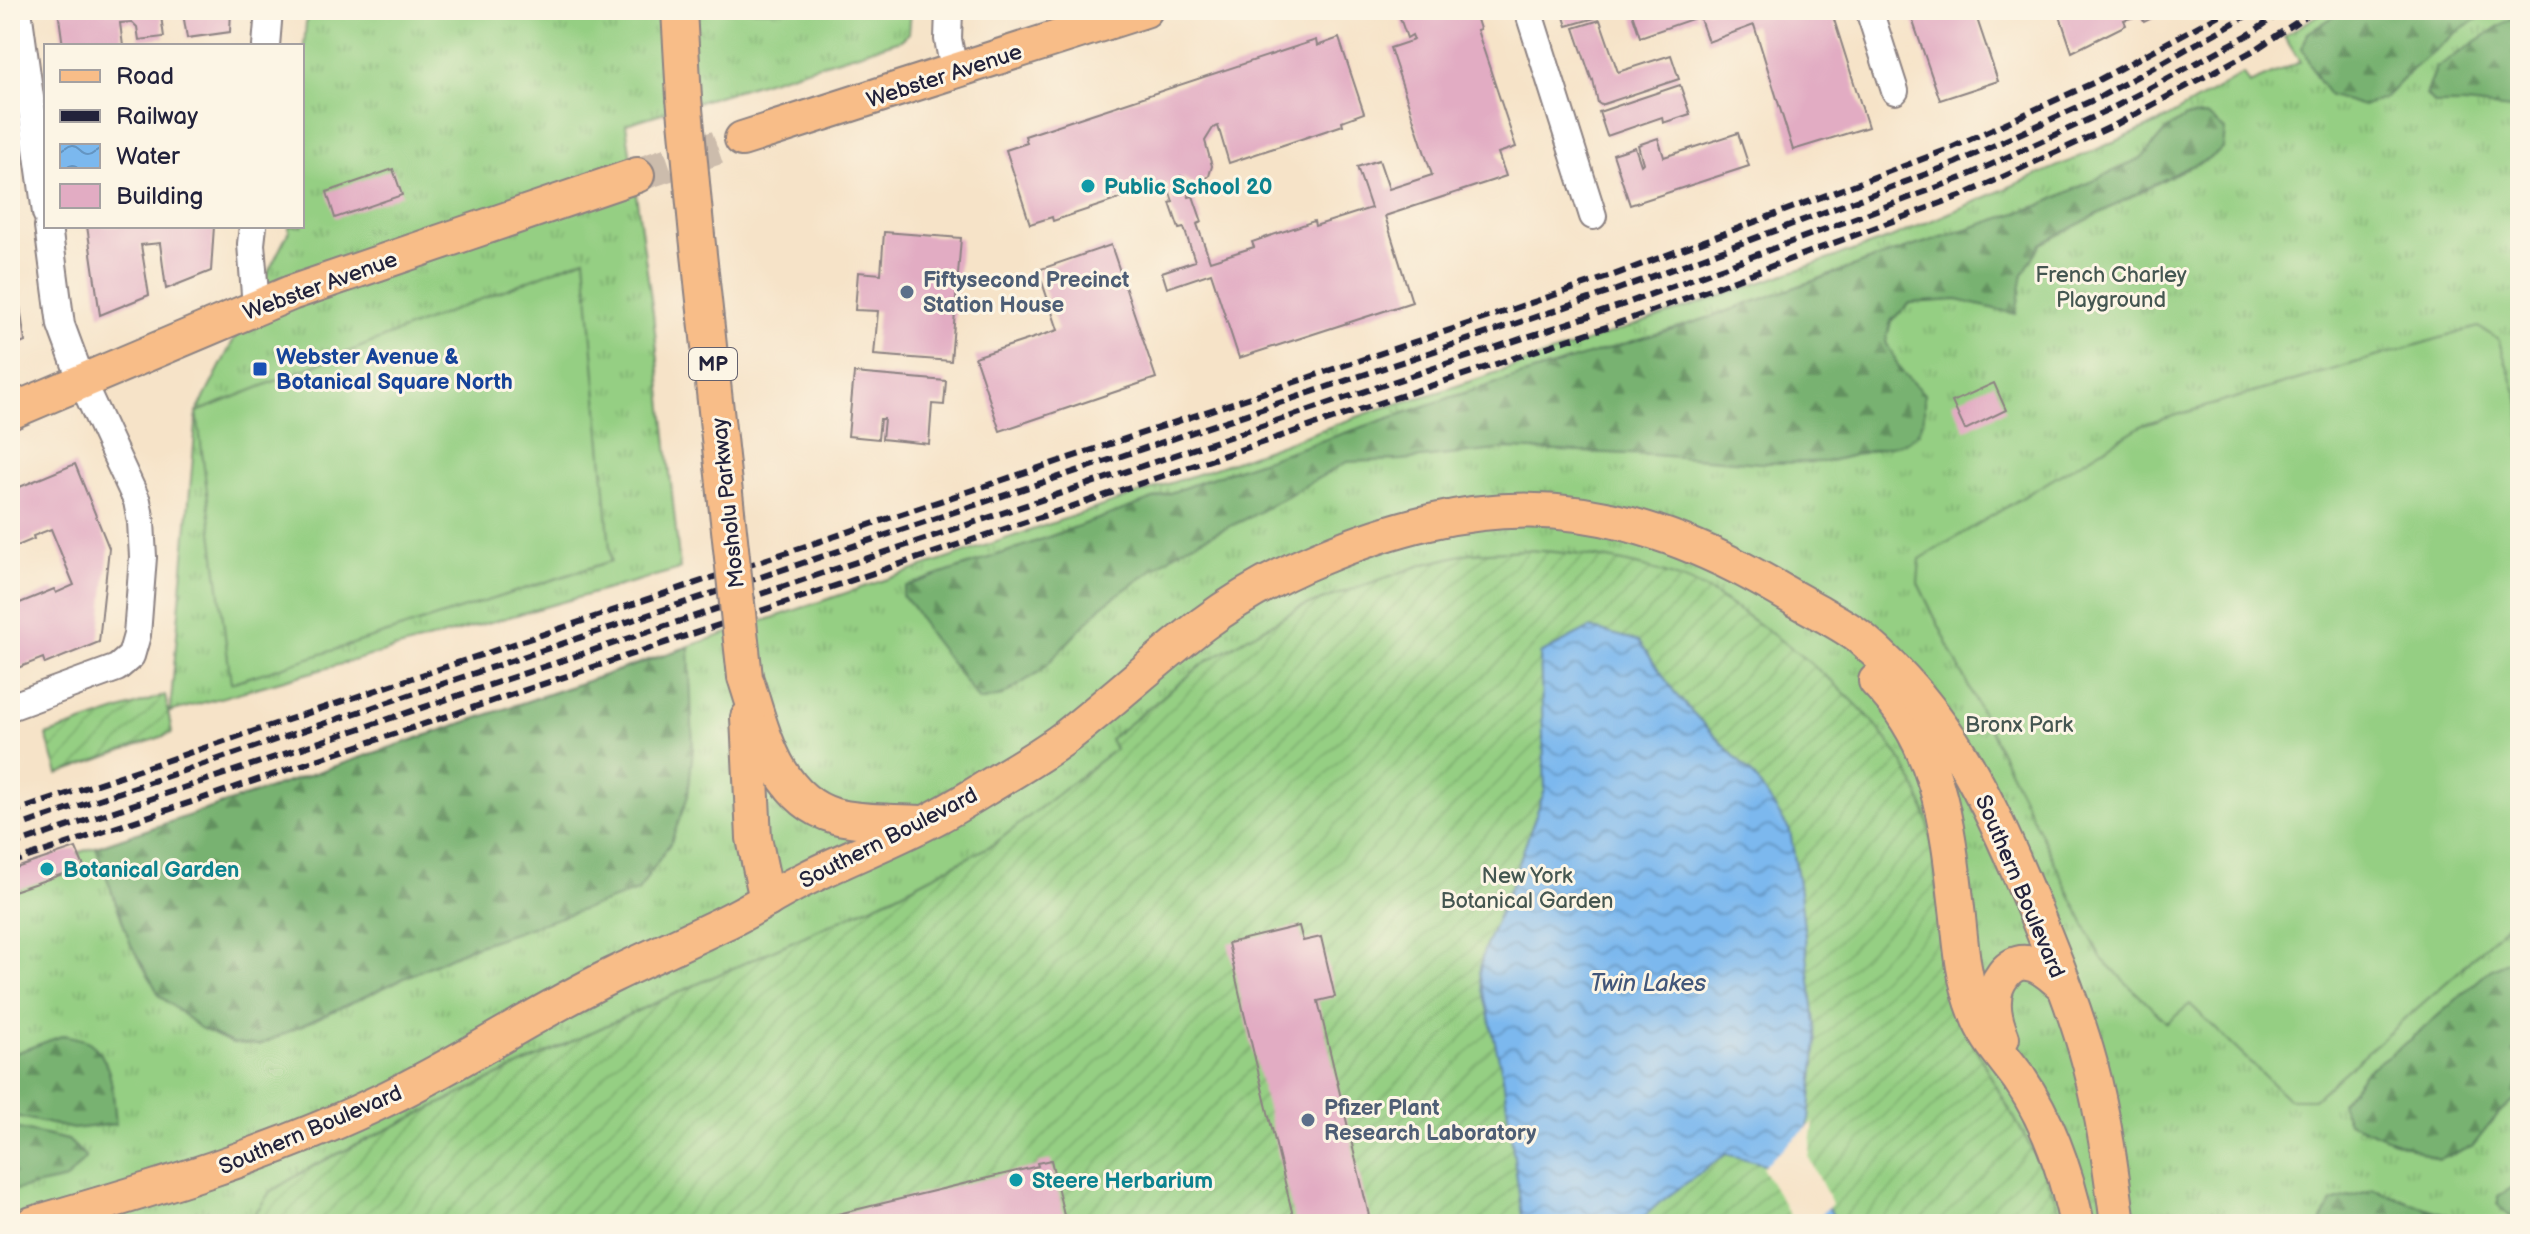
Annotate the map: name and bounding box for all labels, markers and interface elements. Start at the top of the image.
street label: Webster Avenue [863,39,1026,114]
legend [44,44,304,228]
text: Road [116,62,174,91]
text: Railway [116,102,198,131]
text: Water [116,142,180,171]
place label: Public School 20 [1104,174,1272,201]
marker: Public School 20 [1079,177,1097,195]
text: Building [116,182,203,211]
street label: Webster Avenue [240,246,401,327]
park label: French Charley Playground [2035,262,2187,314]
place label: Fiftysecond Precinct Station House [923,267,1130,319]
marker: Fiftysecond Precinct Station House [898,283,916,301]
place label: Webster Avenue & Botanical Square North [276,344,513,396]
road number: MP [689,348,737,380]
marker: Webster Avenue & Botanical Square North [251,360,269,378]
street label: Mosholu Parkway [706,416,751,589]
park label: Bronx Park [1965,712,2073,739]
street label: Southern Boulevard [795,782,982,895]
street label: Southern Boulevard [1969,791,2070,982]
place label: Botanical Garden [63,857,239,884]
marker: Botanical Garden [38,860,56,878]
park label: New York Botanical Garden [1441,863,1613,915]
water label: Twin Lakes [1590,969,1706,998]
street label: Southern Boulevard [215,1080,406,1181]
place label: Pfizer Plant Research Laboratory [1324,1095,1536,1147]
marker: Pfizer Plant Research Laboratory [1299,1111,1317,1129]
place label: Steere Herbarium [1032,1168,1213,1195]
marker: Steere Herbarium [1007,1171,1025,1189]

